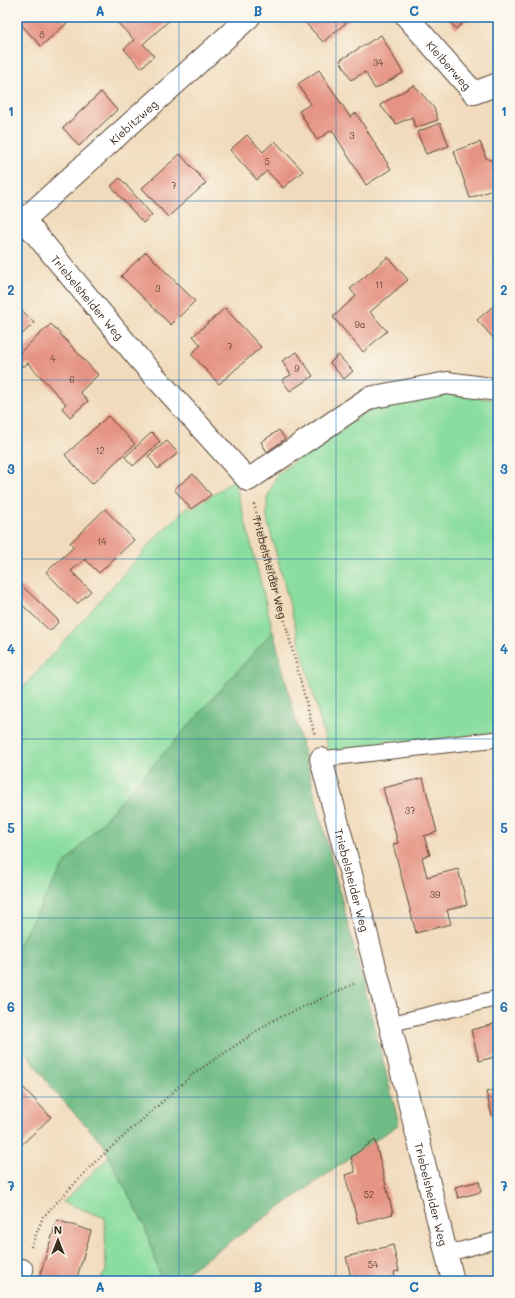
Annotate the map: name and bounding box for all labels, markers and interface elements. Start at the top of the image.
text: A [95,2,105,19]
text: B [254,2,263,19]
text: C [409,2,419,19]
house number: 8 [39,29,45,40]
street label: Kleiberweg [424,37,475,93]
house number: 34 [373,57,384,68]
street label: Kiebitzweg [106,96,160,147]
text: 1 [8,102,14,119]
text: 1 [501,102,507,119]
house number: 3 [349,130,355,141]
house number: 5 [264,156,270,167]
house number: 7 [171,180,177,191]
street label: Triebelsheider Weg [48,251,127,343]
house number: 11 [375,279,383,290]
text: 2 [7,281,15,298]
text: 2 [500,281,508,298]
house number: 3 [155,283,161,294]
house number: 9a [355,319,366,330]
house number: 7 [227,341,233,352]
house number: 4 [50,353,56,364]
house number: 9 [294,363,300,374]
house number: 6 [69,374,75,385]
house number: 12 [95,445,105,456]
text: 3 [7,460,15,477]
text: 3 [500,460,508,477]
street label: Triebelsheider Weg [250,514,291,620]
house number: 14 [97,536,107,547]
text: 4 [7,640,15,657]
text: 4 [500,640,508,657]
house number: 37 [405,805,415,816]
text: 5 [7,819,15,836]
text: 5 [500,819,508,836]
street label: Triebelsheider Weg [332,827,373,933]
house number: 39 [430,889,441,900]
text: 6 [7,998,15,1015]
text: 6 [500,998,508,1015]
street label: Triebelsheider Weg [412,1141,452,1247]
text: 7 [7,1177,15,1194]
text: 7 [500,1177,508,1194]
house number: 52 [364,1189,374,1200]
north arrow [38,1220,78,1260]
text: N [54,1222,62,1237]
house number: 54 [368,1259,379,1270]
text: A [95,1278,105,1295]
text: B [254,1278,263,1295]
text: C [409,1278,419,1295]

